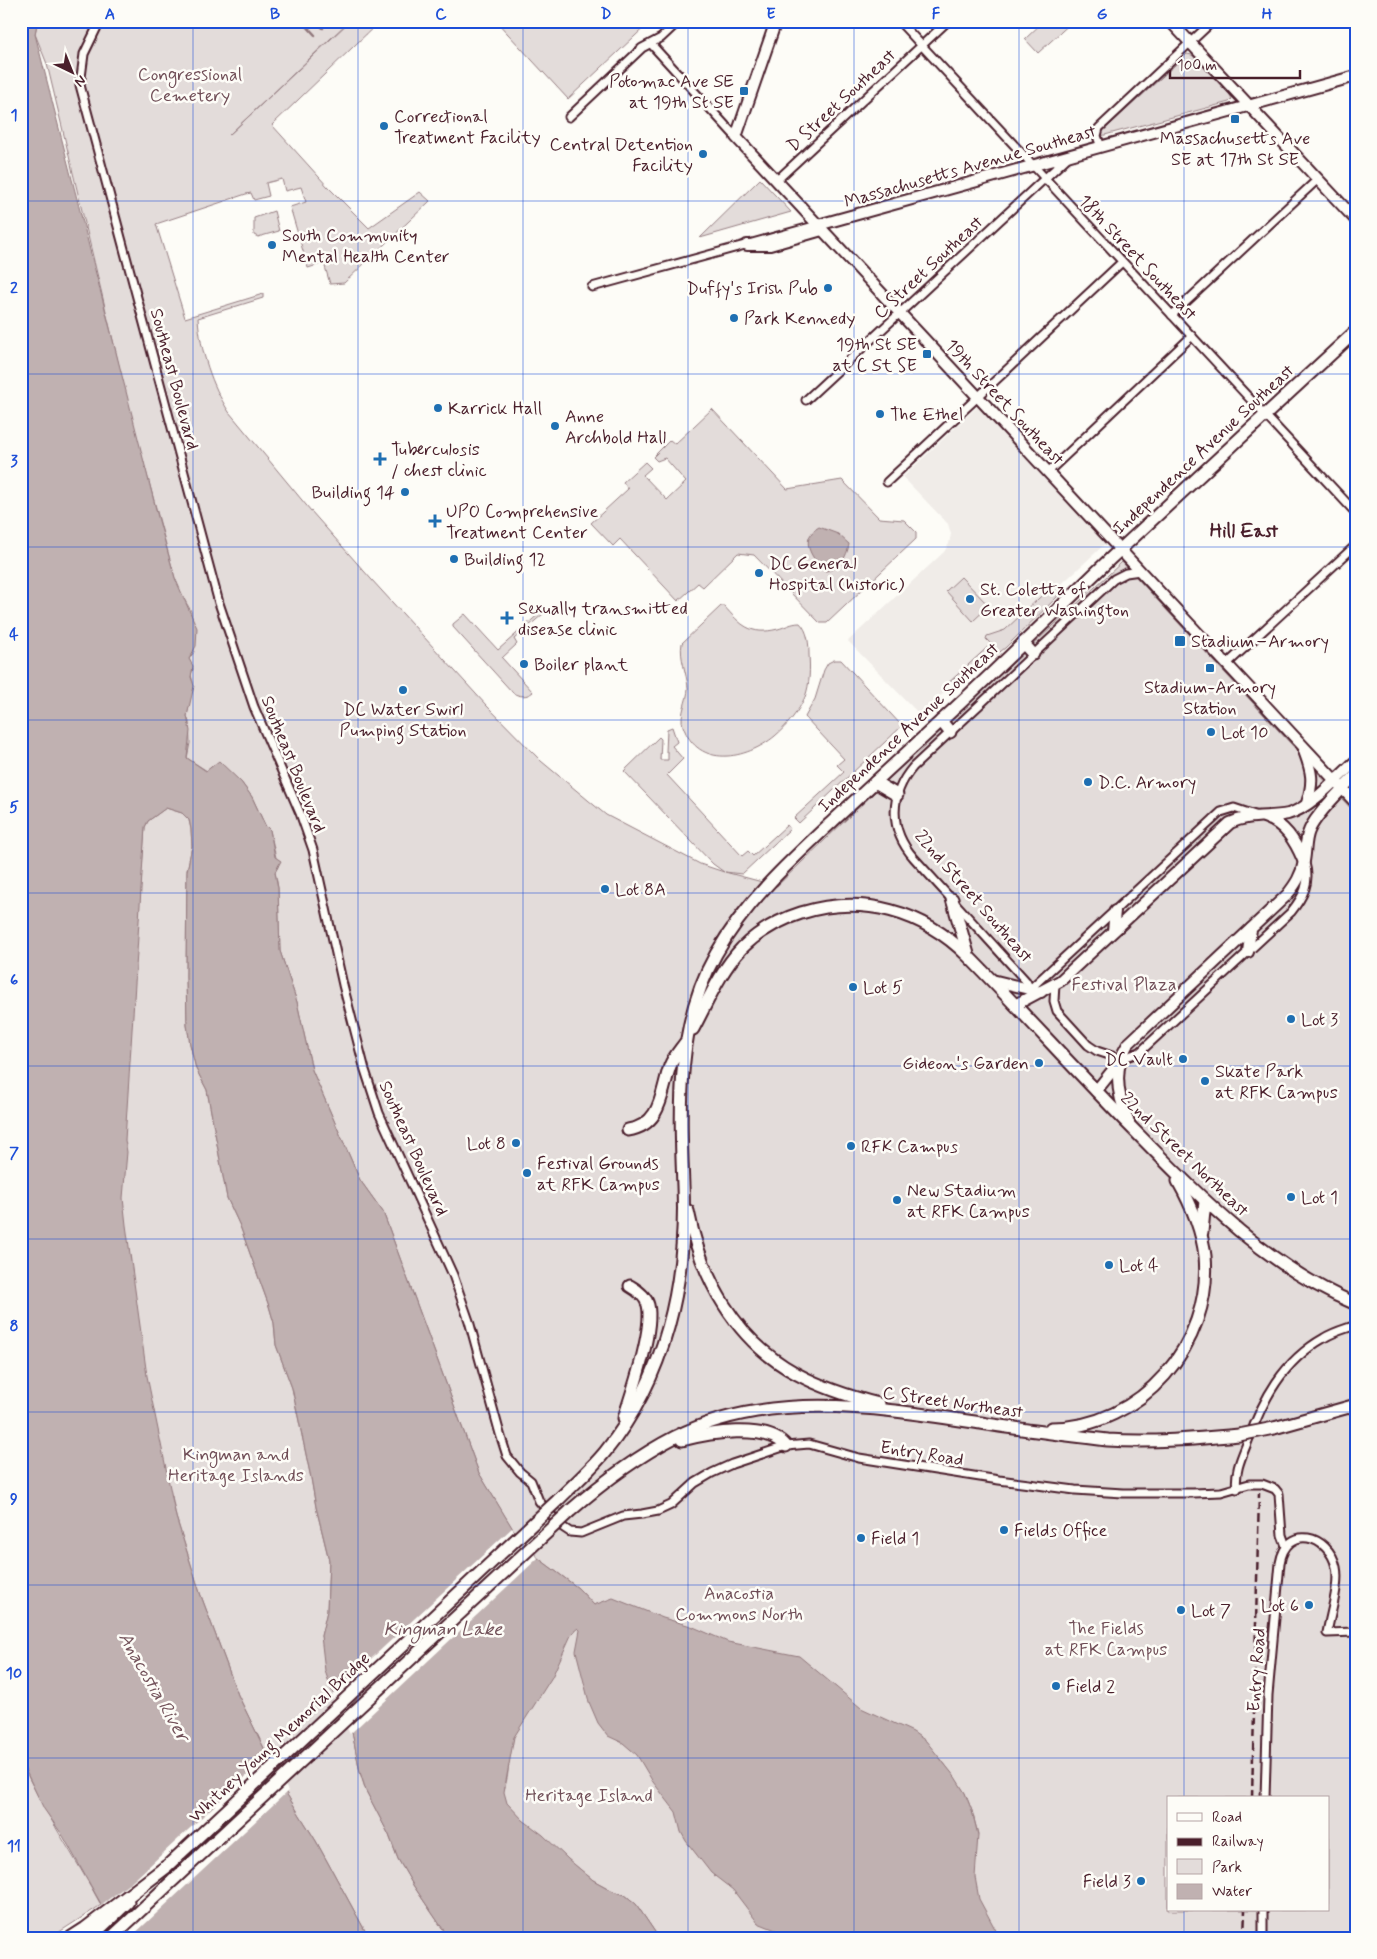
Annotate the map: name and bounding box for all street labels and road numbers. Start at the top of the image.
street label: D Street Southeast [782,44,902,158]
street label: Massachusetts Avenue Southeast [842,119,1099,214]
street label: 18th Street Southeast [1073,190,1202,326]
street label: C Street Southeast [869,210,989,325]
street label: Southeast Boulevard [144,306,204,453]
street label: 19th Street Southeast [939,334,1070,472]
street label: Independence Avenue Southeast [1108,359,1300,540]
street label: Independence Avenue Southeast [813,637,1005,818]
street label: Southeast Boulevard [255,692,331,836]
street label: 22nd Street Southeast [909,825,1038,969]
street label: Southeast Boulevard [373,1077,454,1220]
street label: 22nd Street Northeast [1115,1087,1254,1223]
street label: C Street Northeast [881,1381,1025,1425]
street label: Entry Road [878,1436,965,1472]
street label: Entry Road [1242,1627,1272,1713]
street label: Whitney Young Memorial Bridge [184,1647,377,1830]

